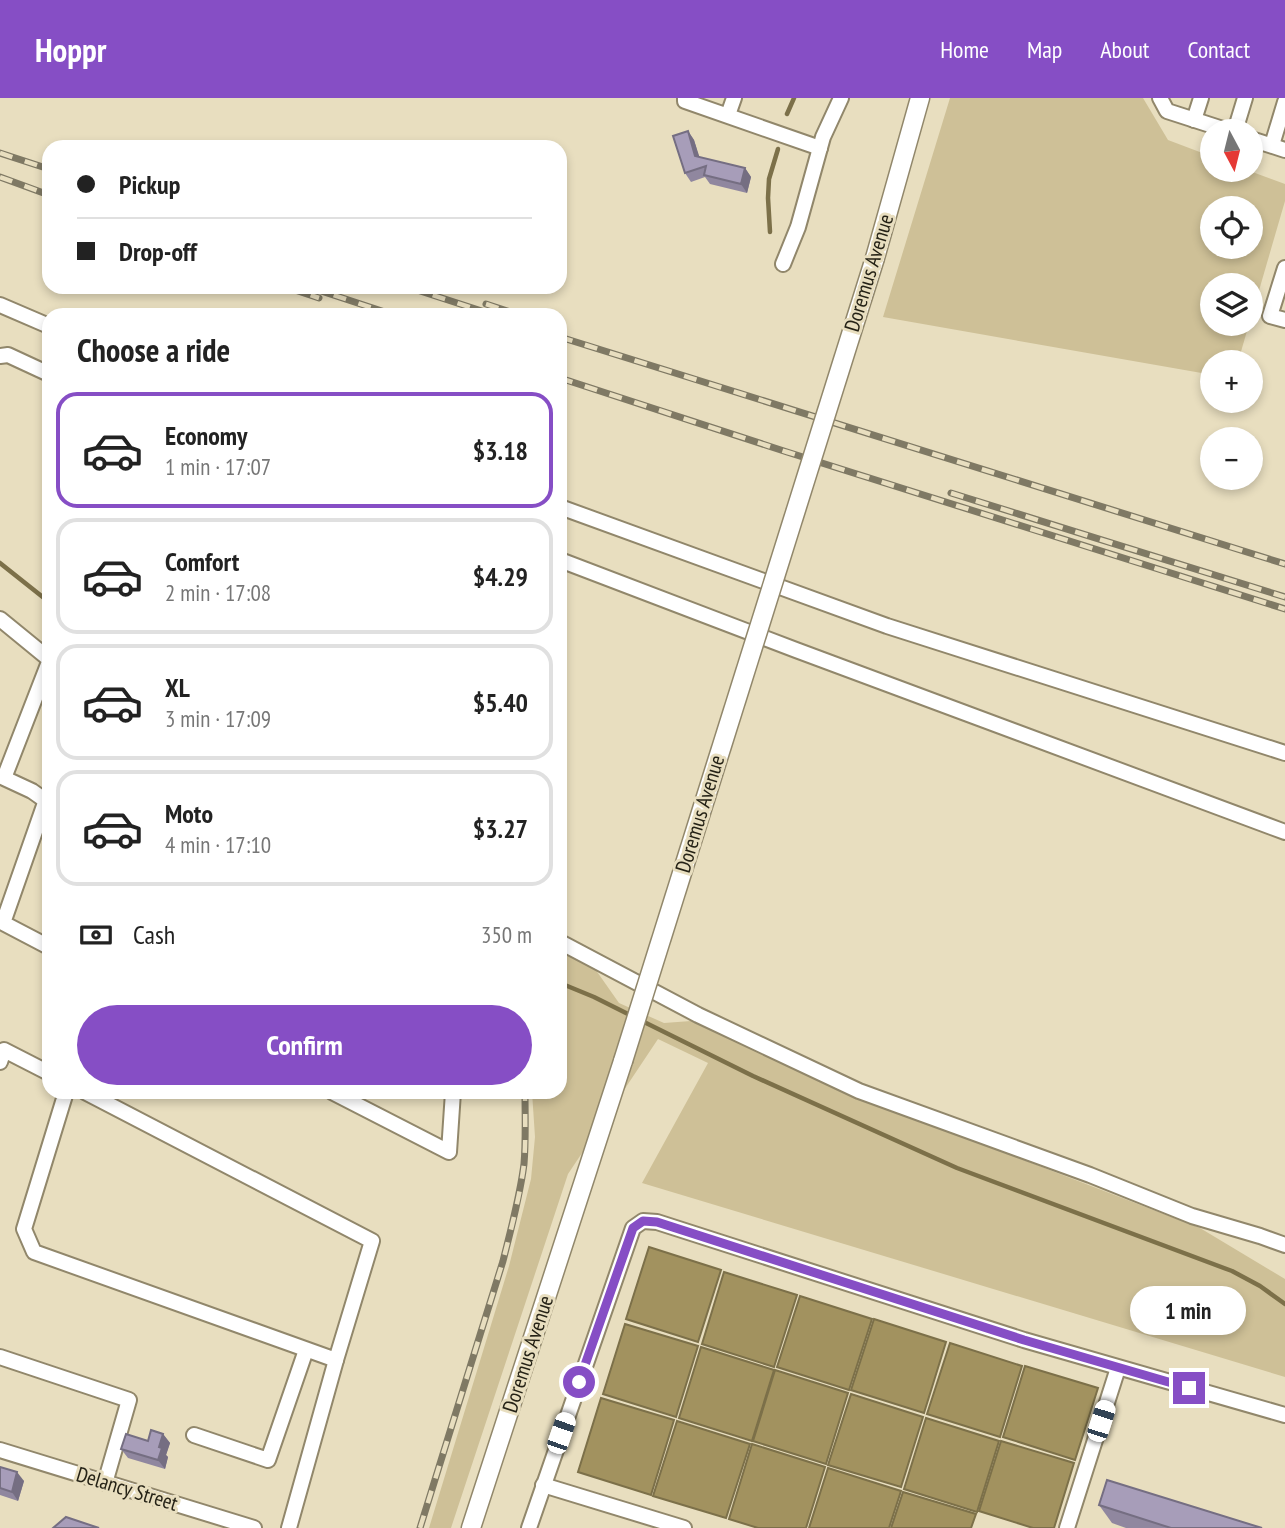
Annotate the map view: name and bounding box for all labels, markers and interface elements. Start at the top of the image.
text: Hoppr [35,28,106,71]
text: Home [940,34,989,65]
text: Map [1027,34,1062,65]
text: About [1100,34,1149,65]
text: Contact [1187,34,1250,65]
north arrow [1200,119,1264,182]
map controls [1200,119,1263,490]
text: Pickup [119,168,180,201]
button: locate [1200,196,1263,259]
street label: Doremus Avenue [838,211,899,335]
text: Drop-off [119,235,197,268]
button: layers [1200,273,1263,336]
text: Choose a ride [77,329,230,371]
button: + [1200,350,1263,413]
icon: car [81,419,144,482]
text: Economy [165,419,247,452]
button: − [1200,427,1263,490]
text: $3.18 [473,434,528,467]
text: 1 min · 17:07 [165,452,271,481]
icon: car [81,545,144,608]
text: Comfort [165,545,239,578]
text: $4.29 [473,560,528,593]
text: 2 min · 17:08 [165,578,271,607]
icon: car [81,671,144,734]
text: XL [165,671,190,704]
text: $5.40 [473,686,528,719]
text: 3 min · 17:09 [165,704,271,733]
street label: Doremus Avenue [669,752,730,876]
icon: car [81,797,144,860]
text: Moto [165,797,213,830]
text: $3.27 [473,812,528,845]
text: 4 min · 17:10 [165,830,271,859]
icon: cash [77,916,115,954]
text: Cash [133,918,175,951]
text: 350 m [481,920,532,949]
button: Confirm [77,1005,532,1085]
callout: 1 min [1131,1286,1247,1336]
street label: Doremus Avenue [496,1292,559,1416]
text: 1 min [1165,1296,1211,1325]
route start [563,1366,595,1398]
route end [1173,1372,1205,1404]
car [1085,1398,1118,1444]
car [545,1410,578,1456]
street label: Delancy Street [73,1460,181,1517]

